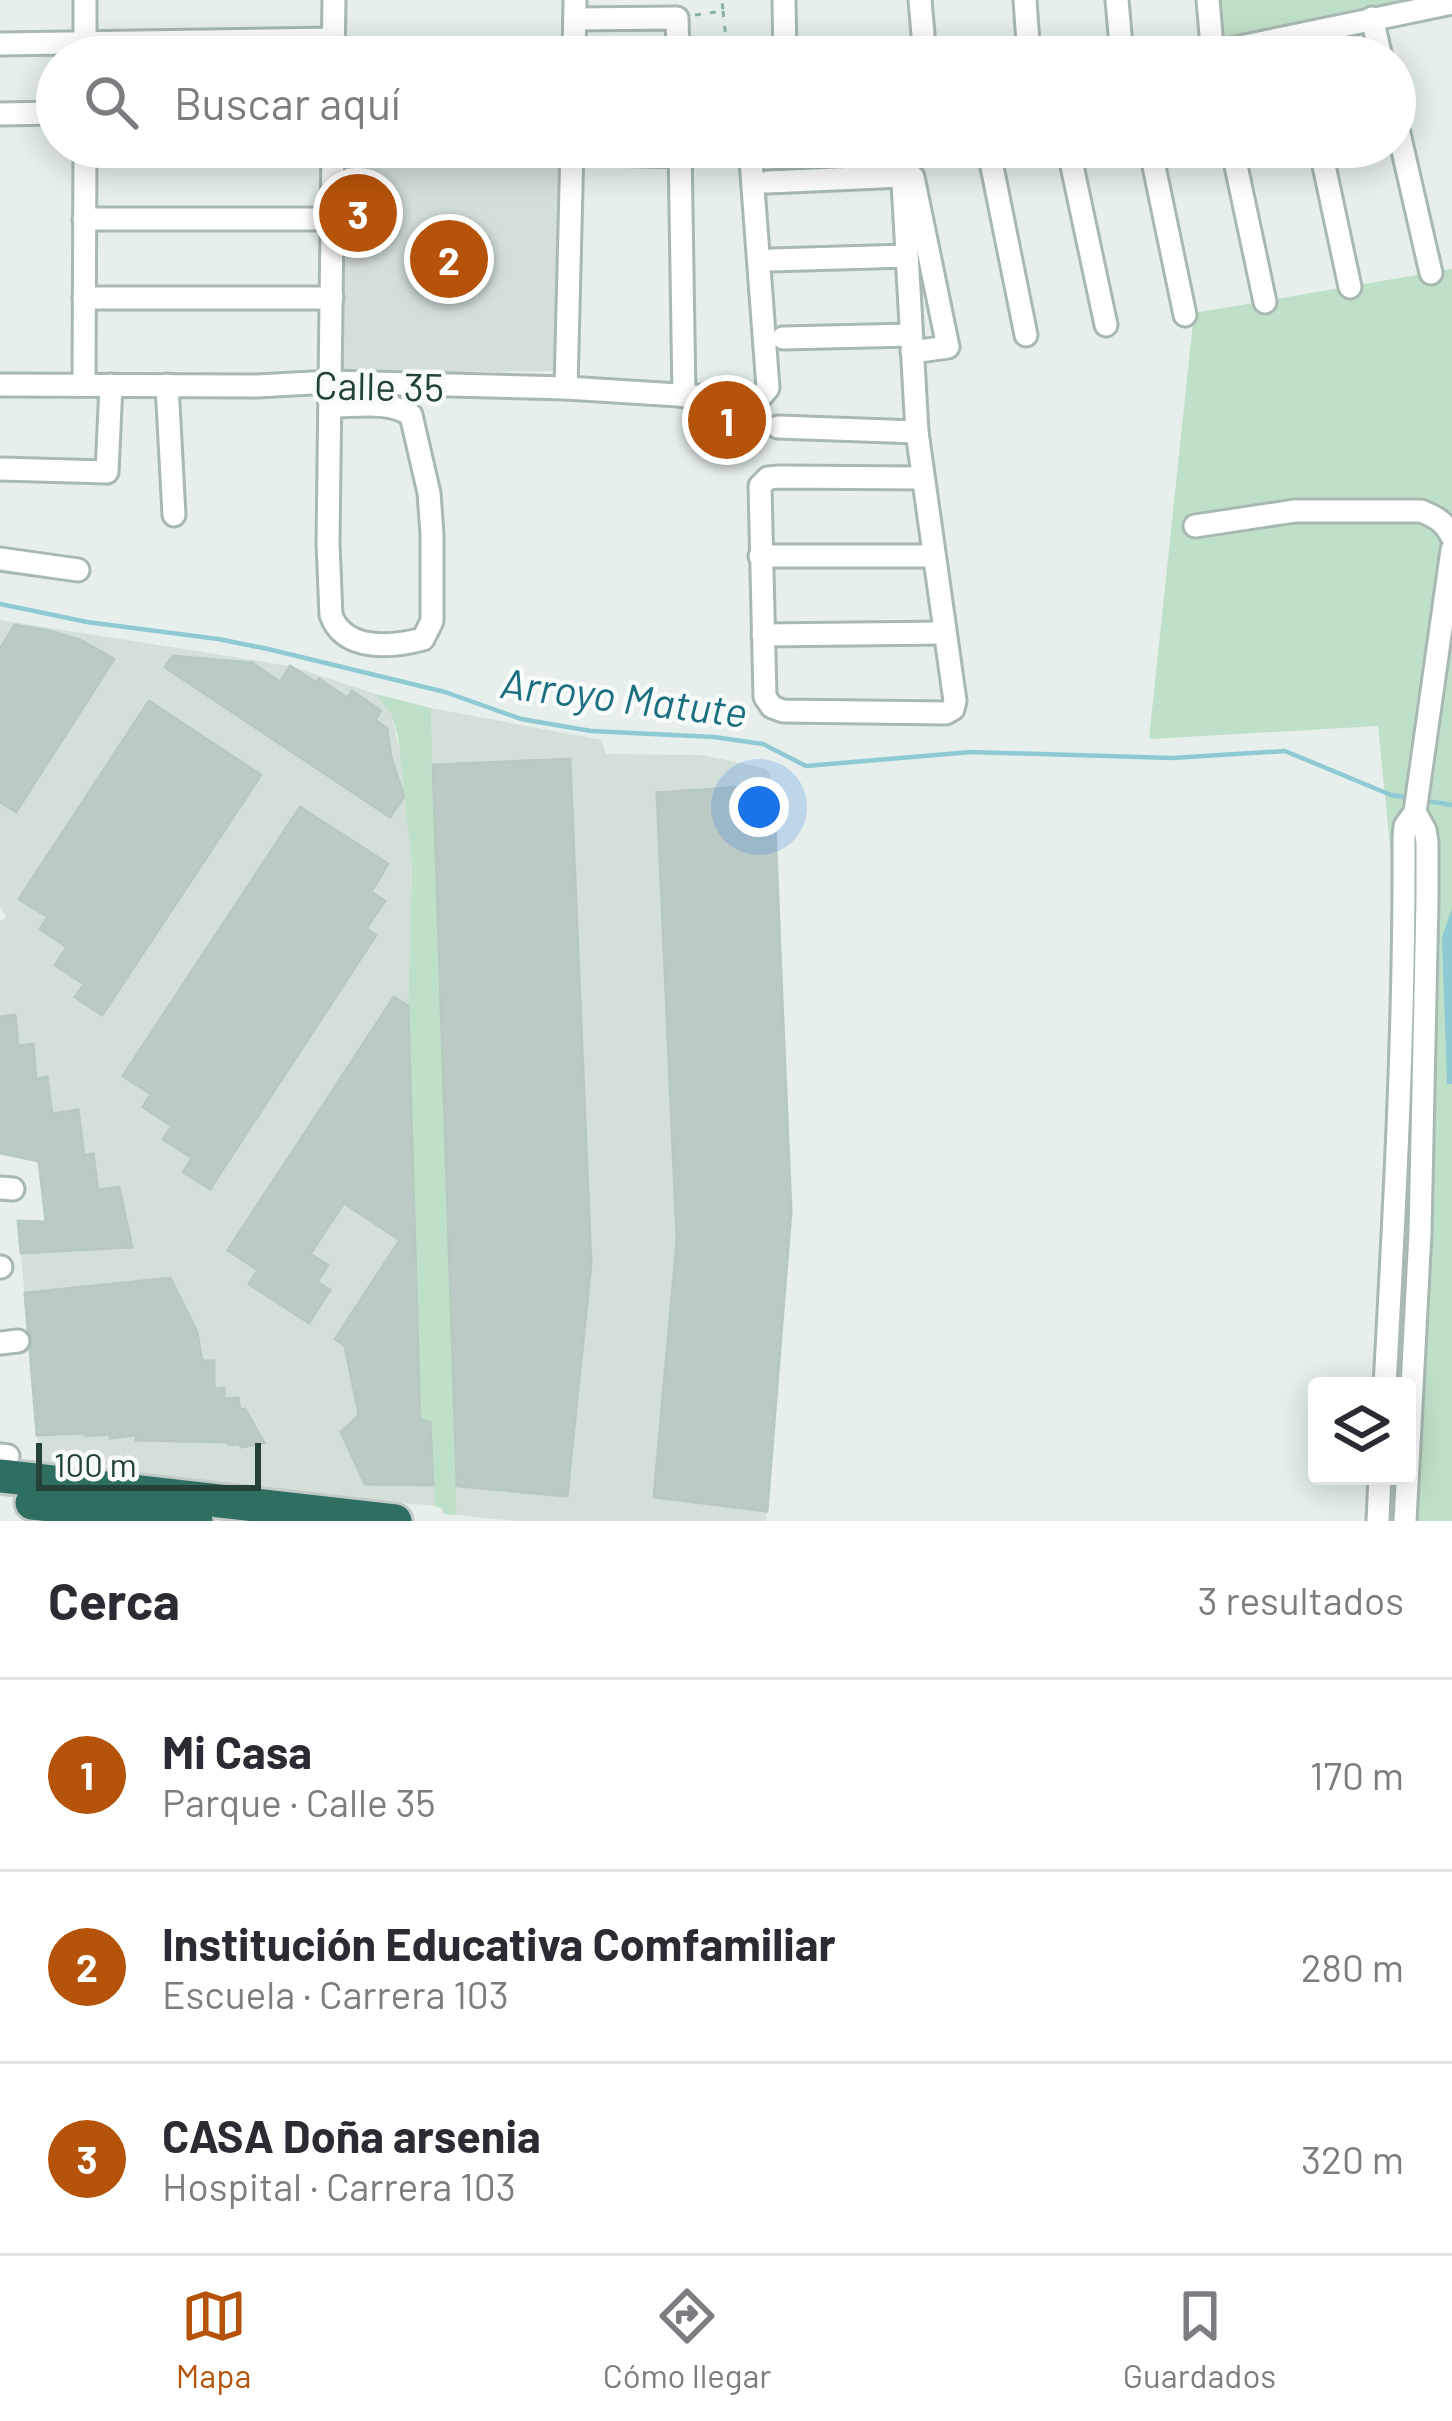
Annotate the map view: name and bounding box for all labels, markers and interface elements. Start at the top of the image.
search box [36,36,1416,168]
icon: search [78,69,144,135]
text: Buscar aquí [174,75,401,129]
pin: 3 [319,168,397,258]
pin: 2 [410,214,488,304]
street label: Calle 35 [314,360,444,410]
pin: 1 [688,375,766,465]
water label: Arroyo Matute [498,656,750,737]
your location [729,777,789,837]
map controls [1308,1377,1416,1485]
button: layers [1308,1377,1416,1485]
scale bar [36,1437,261,1490]
text: 100 m [54,1444,137,1484]
text: Cerca [48,1569,180,1630]
text: 3 resultados [1198,1576,1404,1623]
text: Mi Casa [162,1724,312,1778]
text: 1 [80,1751,94,1798]
text: 170 m [1310,1751,1404,1798]
text: Parque · Calle 35 [162,1778,436,1825]
text: Institución Educativa Comfamiliar [162,1916,836,1970]
text: 2 [76,1943,98,1990]
text: 280 m [1301,1943,1404,1990]
text: Escuela · Carrera 103 [162,1970,509,2017]
text: CASA Doña arsenia [162,2108,541,2162]
text: 3 [76,2135,98,2182]
text: 320 m [1301,2135,1404,2182]
text: Hospital · Carrera 103 [162,2162,516,2209]
tab: Mapa [176,2283,251,2395]
tab: Cómo llegar [603,2283,771,2395]
tab: Guardados [1123,2283,1276,2395]

